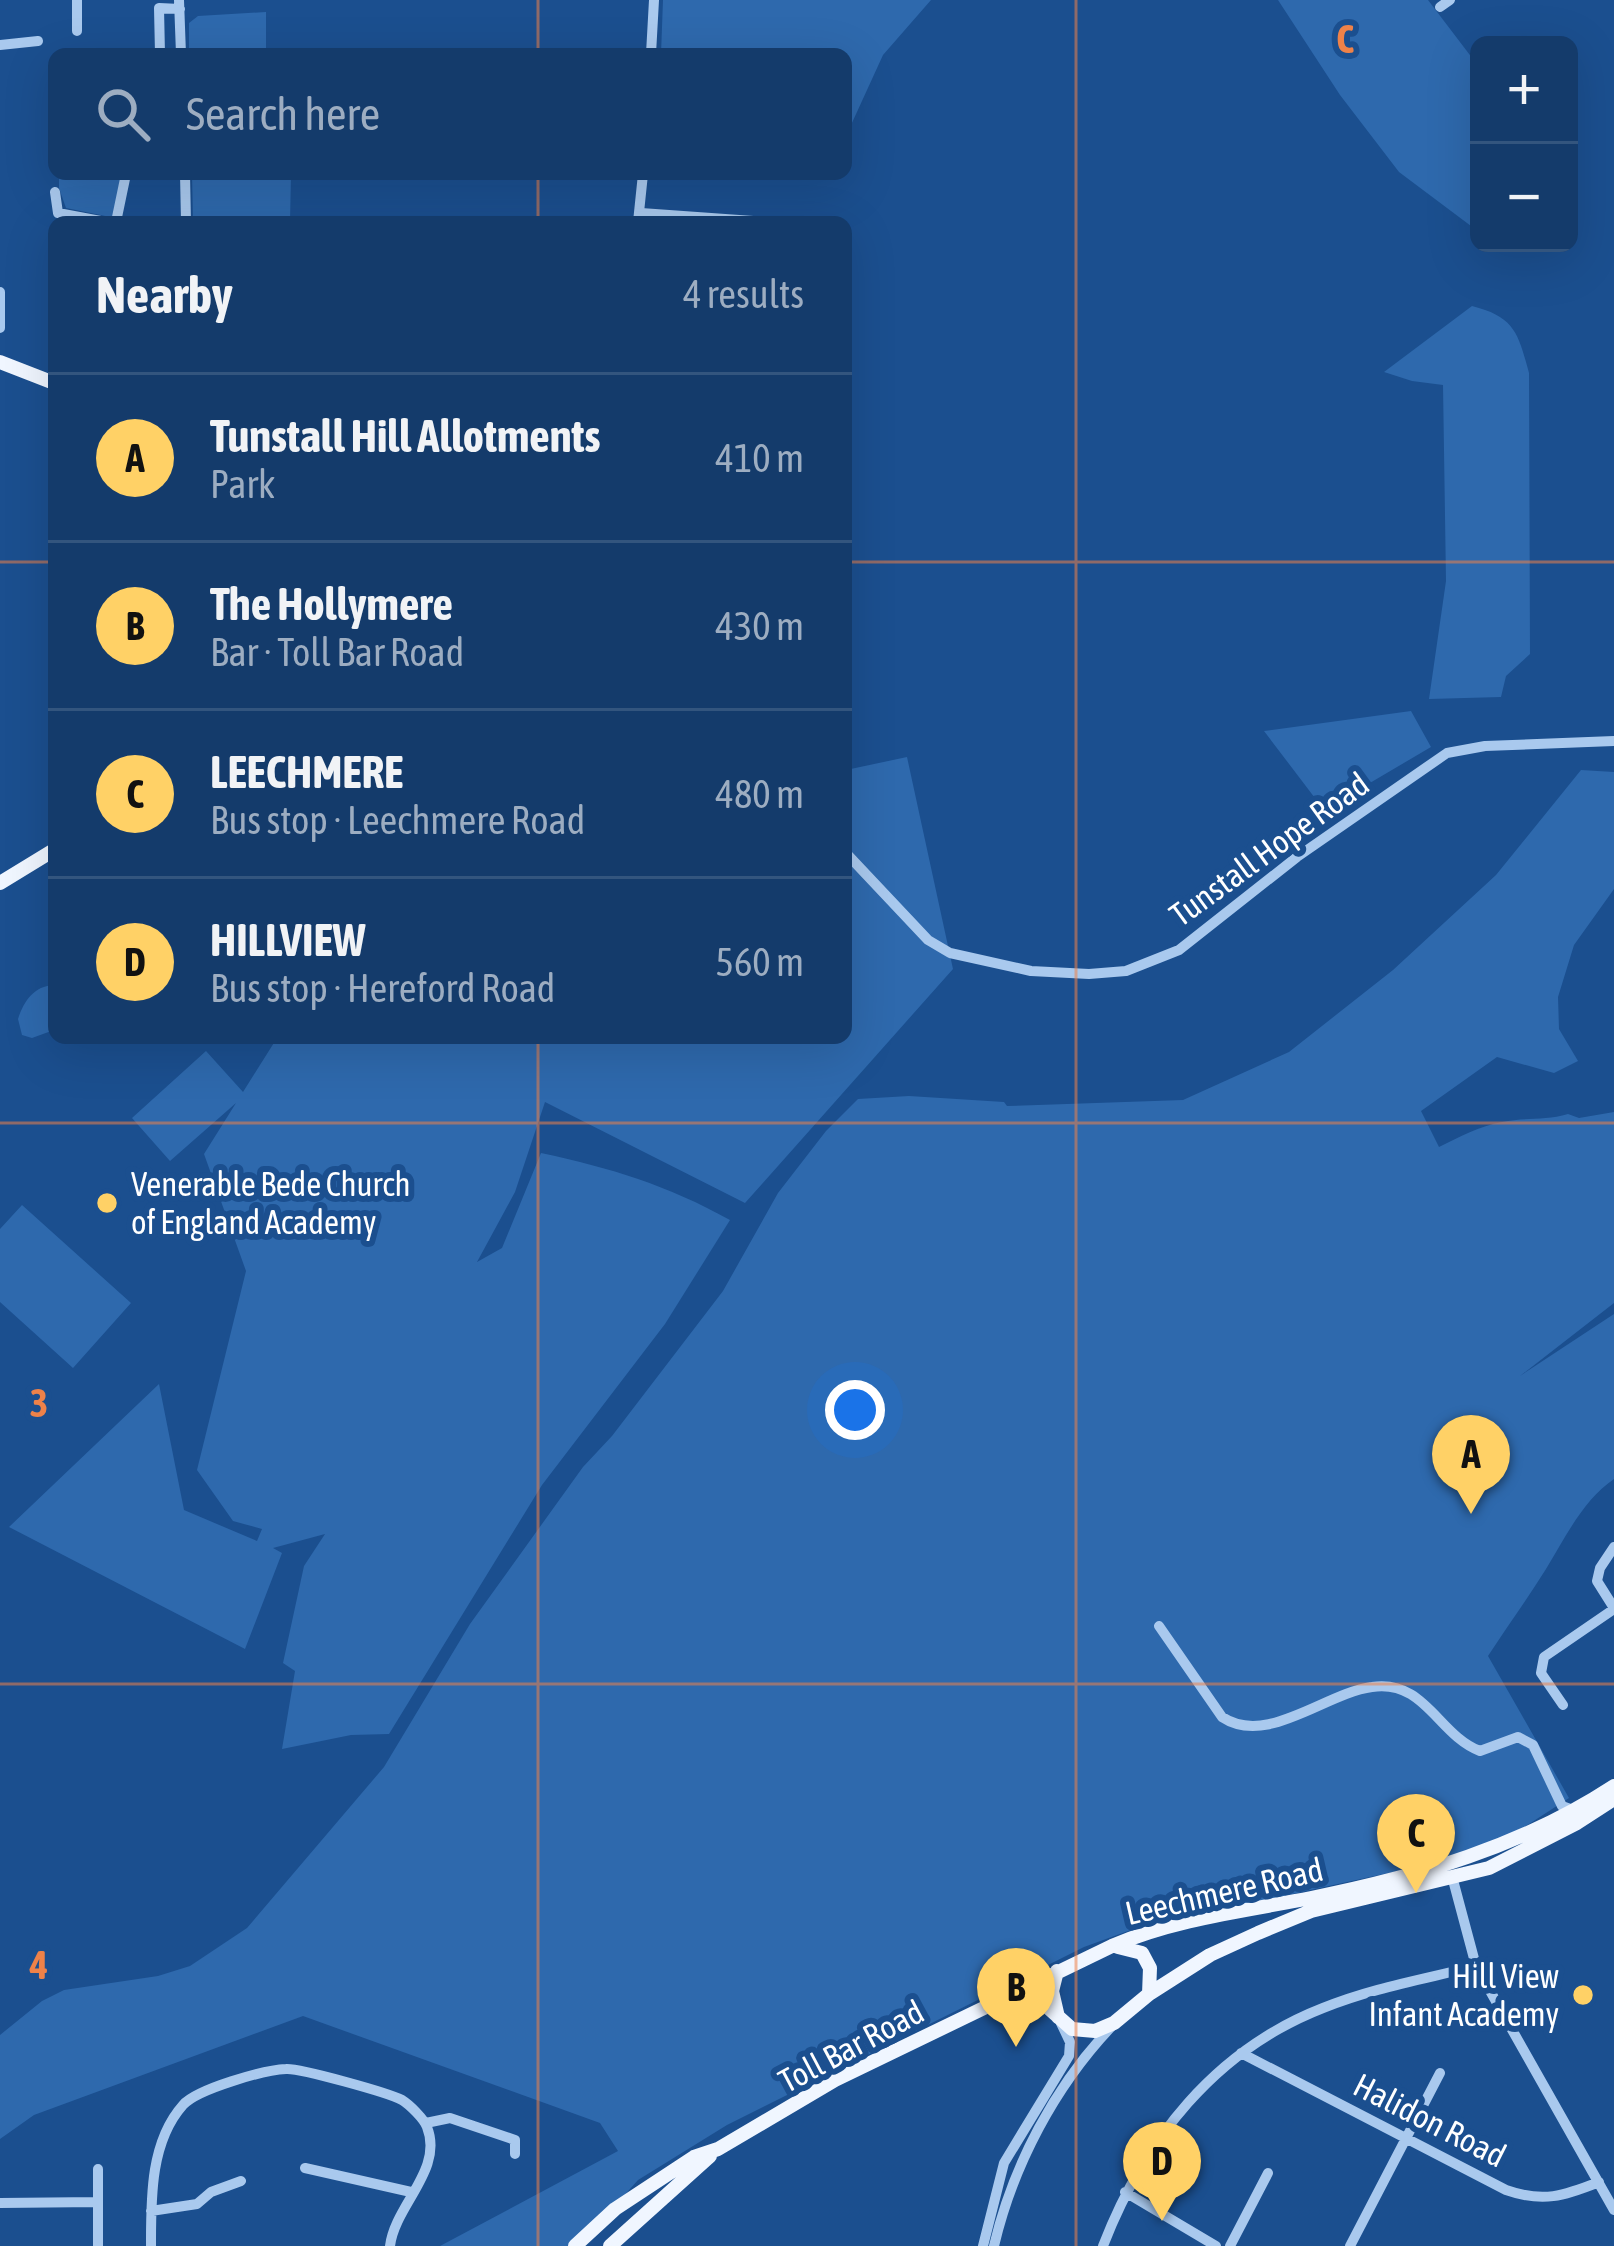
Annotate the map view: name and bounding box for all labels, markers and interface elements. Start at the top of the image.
text: C [1336,17,1354,61]
map controls [1470,36,1578,252]
button: + [1470,36,1578,144]
search box [48,48,852,180]
icon: search [90,81,156,147]
text: Search here [186,88,380,140]
button: − [1470,144,1578,252]
text: Nearby [96,265,233,324]
text: 4 results [683,272,804,316]
text: Tunstall Hill Allotments [210,410,600,462]
text: A [125,436,145,480]
text: 410 m [716,436,804,480]
text: Park [210,462,275,506]
text: The Hollymere [210,578,453,630]
text: B [126,604,144,648]
text: 430 m [716,604,804,648]
text: Bar · Toll Bar Road [210,630,464,674]
text: LEECHMERE [210,746,403,798]
street label: Tunstall Hope Road [1162,764,1376,934]
text: C [126,772,144,816]
text: 480 m [716,772,804,816]
text: Bus stop · Leechmere Road [210,798,585,842]
text: HILLVIEW [210,914,365,966]
text: D [124,940,146,984]
text: 560 m [716,940,804,984]
text: Bus stop · Hereford Road [210,966,555,1010]
place label: Venerable Bede Church of England Academy [131,1165,410,1241]
marker: Venerable Bede Church of England Academy [94,1190,120,1216]
your location [825,1380,885,1440]
text: 3 [30,1381,48,1425]
pin: A [1432,1415,1510,1514]
pin: C [1377,1794,1455,1893]
street label: Leechmere Road [1122,1850,1326,1932]
text: 4 [29,1943,48,1987]
pin: B [977,1948,1055,2047]
place label: Hill View Infant Academy [1368,1957,1559,2033]
marker: Hill View Infant Academy [1570,1982,1596,2008]
street label: Toll Bar Road [772,1992,930,2100]
street label: Halidon Road [1348,2065,1512,2175]
pin: D [1123,2122,1201,2221]

